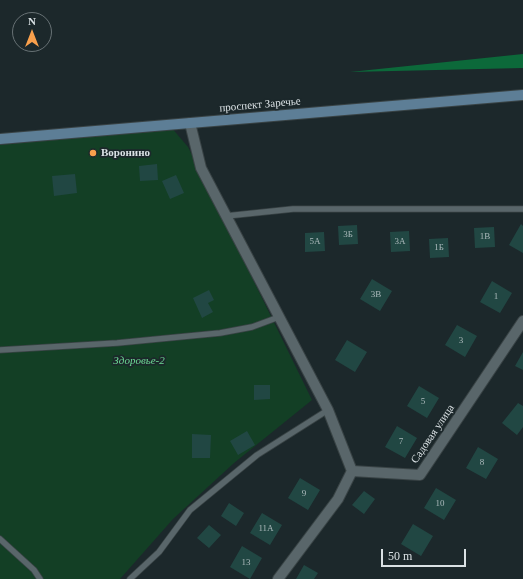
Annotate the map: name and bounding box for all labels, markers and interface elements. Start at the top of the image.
north arrow [12,12,52,52]
text: N [28,15,36,27]
street label: проспект Заречье [219,95,301,115]
place label: Воронино [101,146,150,160]
marker: Воронино [88,148,98,158]
house number: 3Б [343,230,353,240]
house number: 1В [480,232,490,242]
house number: 5А [310,237,320,247]
house number: 3А [395,237,405,247]
house number: 1Б [434,243,444,253]
house number: 3В [371,290,381,300]
house number: 1 [494,292,498,302]
house number: 3 [459,336,463,346]
park label: Здоровье-2 [113,354,165,368]
house number: 5 [421,397,425,407]
street label: Садовая улица [408,402,458,466]
house number: 7 [399,437,403,447]
house number: 8 [480,458,484,468]
house number: 9 [302,489,306,499]
house number: 10 [436,499,444,509]
house number: 11А [258,524,274,534]
scale bar [383,541,468,567]
text: 50 m [388,549,412,563]
house number: 13 [242,558,250,568]

